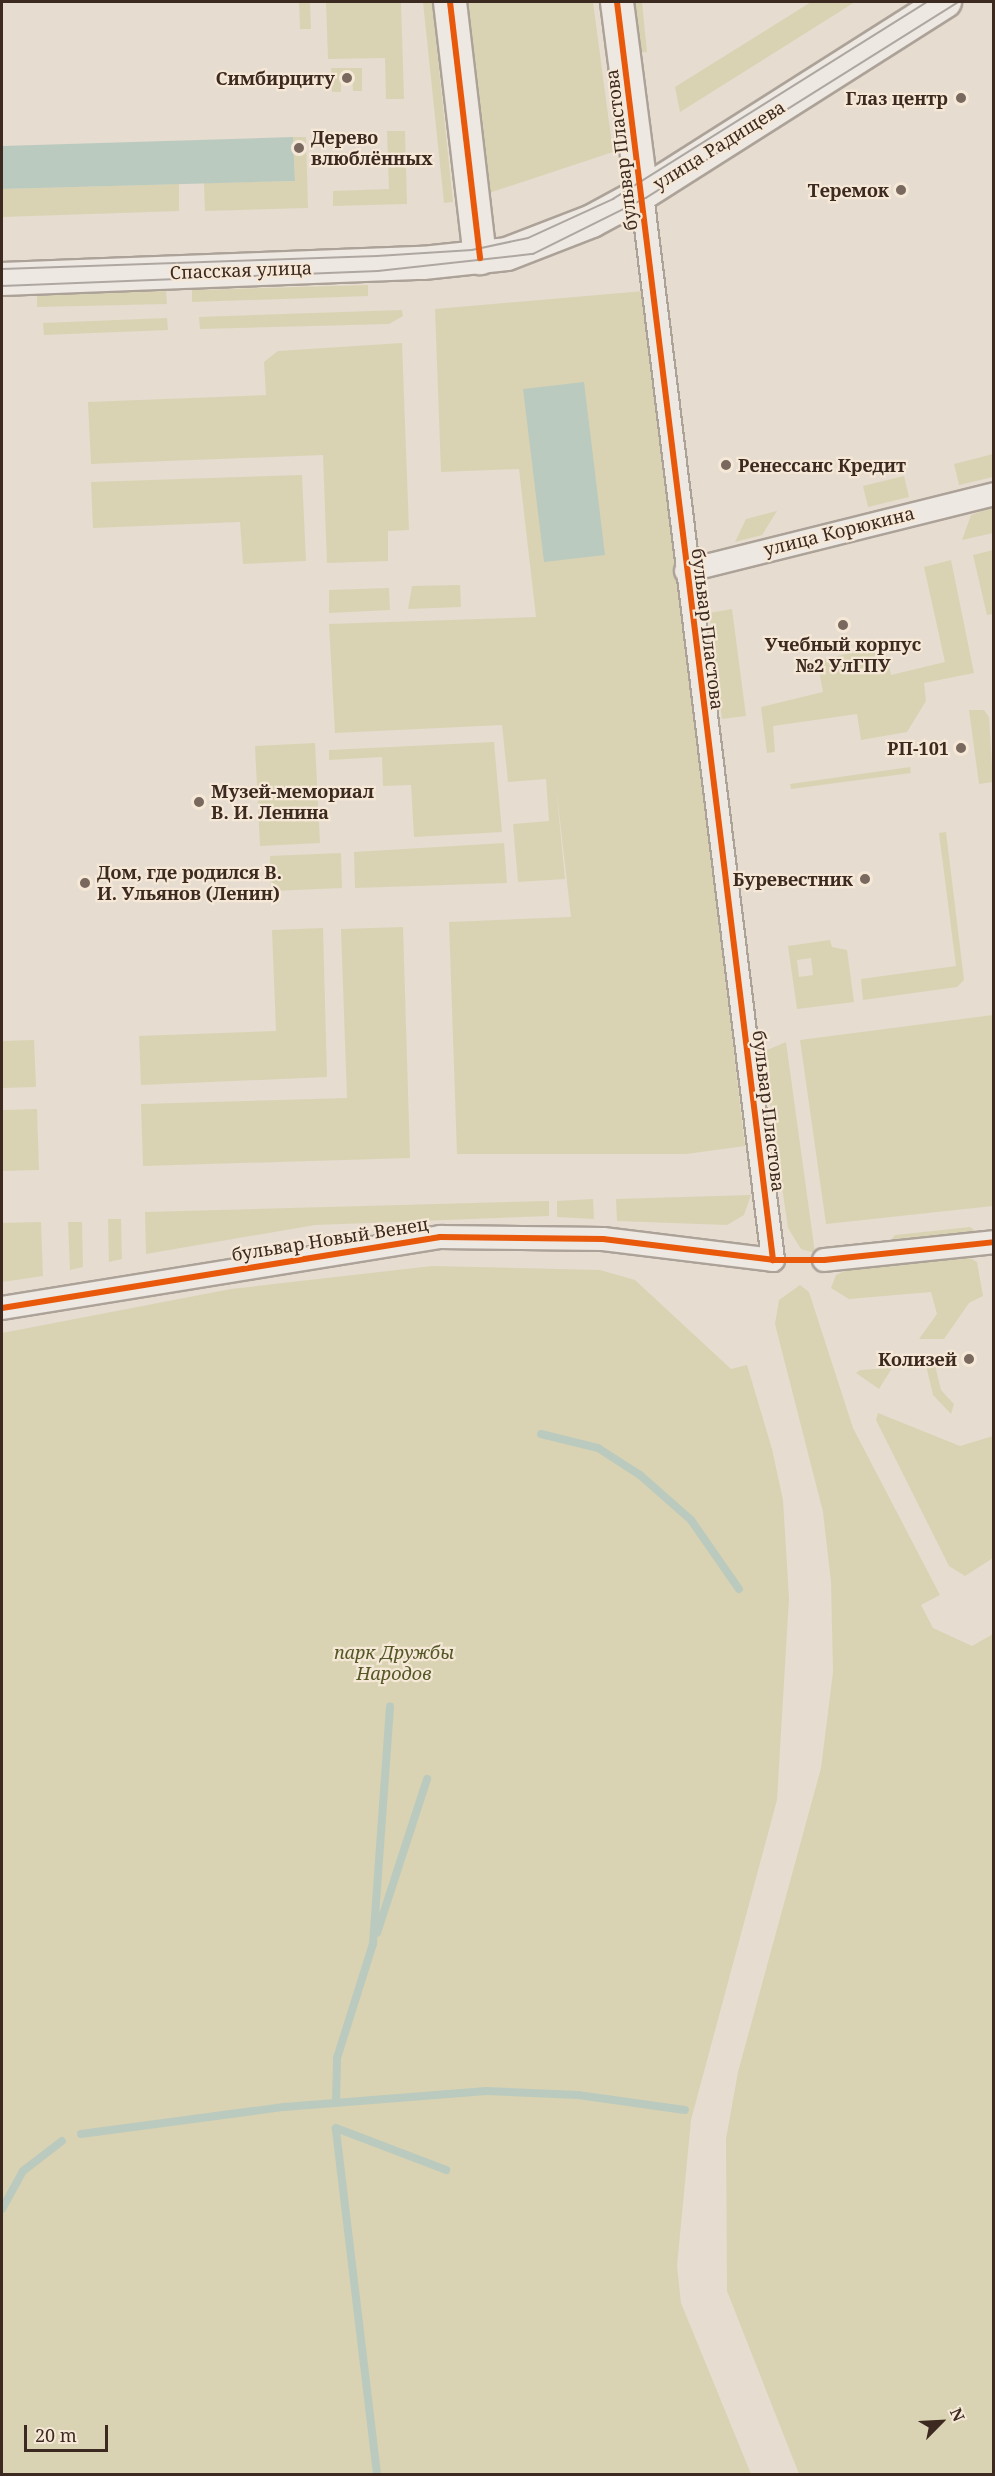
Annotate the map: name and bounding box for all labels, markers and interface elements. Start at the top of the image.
place label: Симбирциту [216,67,335,89]
street label: бульвар Пластова [600,68,642,232]
marker: Симбирциту [340,71,354,85]
place label: Глаз центр [846,87,948,109]
marker: Глаз центр [952,89,970,107]
street label: улица Радищева [649,96,789,194]
place label: Дерево влюблённых [311,127,433,170]
marker: Дерево влюблённых [292,141,306,155]
place label: Теремок [808,179,889,201]
marker: Теремок [894,183,908,197]
street label: Спасская улица [170,257,312,283]
place label: Ренессанс Кредит [738,454,906,476]
marker: Ренессанс Кредит [719,458,733,472]
street label: улица Корюкина [761,502,917,560]
street label: бульвар Пластова [687,547,729,711]
marker: Учебный корпус №2 УлГПУ [836,618,850,632]
place label: Учебный корпус №2 УлГПУ [765,634,921,676]
place label: РП-101 [887,737,949,759]
marker: РП-101 [954,741,968,755]
place label: Музей-мемориал В. И. Ленина [211,781,374,824]
marker: Музей-мемориал В. И. Ленина [192,795,206,809]
place label: Дом, где родился В. И. Ульянов (Ленин) [97,862,282,904]
place label: Буревестник [733,868,853,890]
marker: Буревестник [858,872,872,886]
marker: Дом, где родился В. И. Ульянов (Ленин) [78,876,92,890]
street label: бульвар Пластова [748,1029,790,1193]
street label: бульвар Новый Венец [230,1213,430,1265]
place label: Колизей [878,1348,957,1370]
marker: Колизей [962,1352,976,1366]
park label: парк Дружбы Народов [334,1642,454,1684]
north arrow [911,2392,971,2452]
text: N [945,2404,970,2425]
scale bar [27,2413,111,2451]
text: 20 m [35,2423,77,2447]

